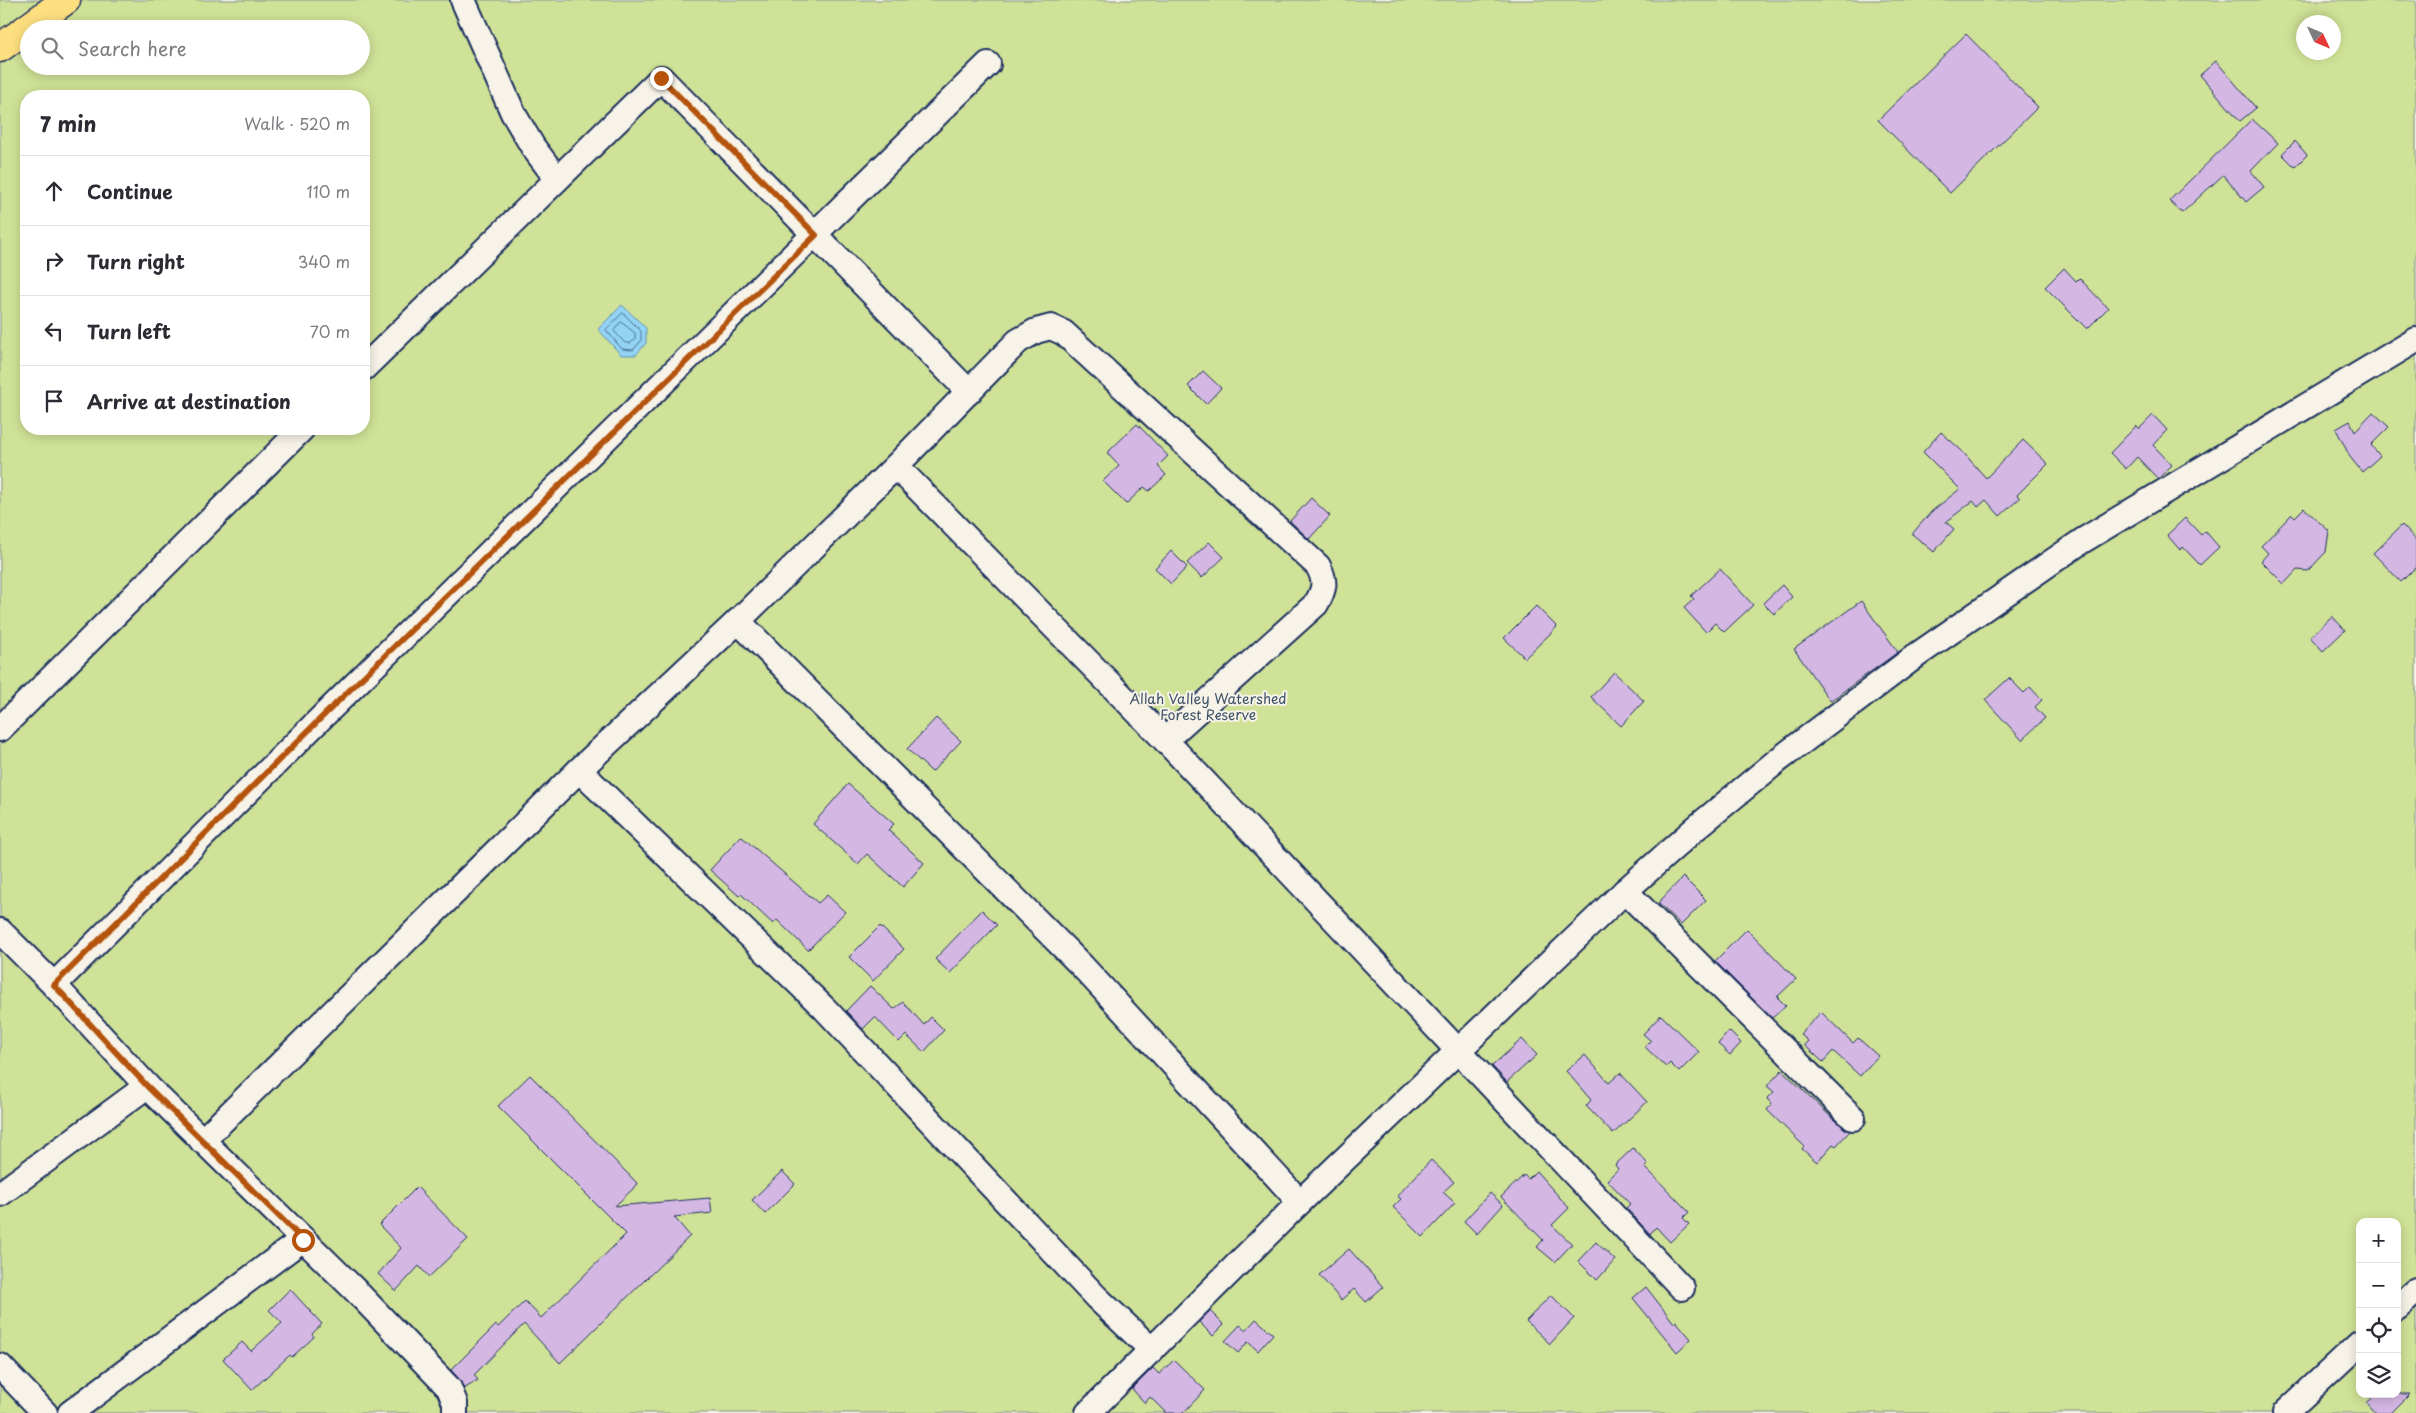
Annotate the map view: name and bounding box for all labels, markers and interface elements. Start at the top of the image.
north arrow [2296,15,2341,60]
search box [20,20,370,75]
icon: search [38,34,66,62]
text: Search here [78,34,187,62]
route end [650,67,673,90]
text: 7 min [40,107,96,139]
text: Walk · 520 m [244,111,350,135]
icon: ahead [40,177,68,205]
text: Continue [87,177,173,205]
text: 110 m [307,179,350,203]
icon: right [40,247,68,275]
text: Turn right [87,247,185,275]
text: 340 m [298,249,350,273]
icon: left [40,317,68,345]
text: Turn left [87,317,171,345]
text: 70 m [310,319,350,343]
icon: arrive [40,387,68,415]
text: Arrive at destination [87,387,291,415]
park label: Allah Valley Watershed Forest Reserve [1129,688,1287,725]
map controls [2356,1218,2401,1398]
button: + [2356,1218,2401,1263]
route start [292,1229,315,1252]
button: − [2356,1263,2401,1308]
button: locate [2356,1308,2401,1353]
button: layers [2356,1353,2401,1398]

